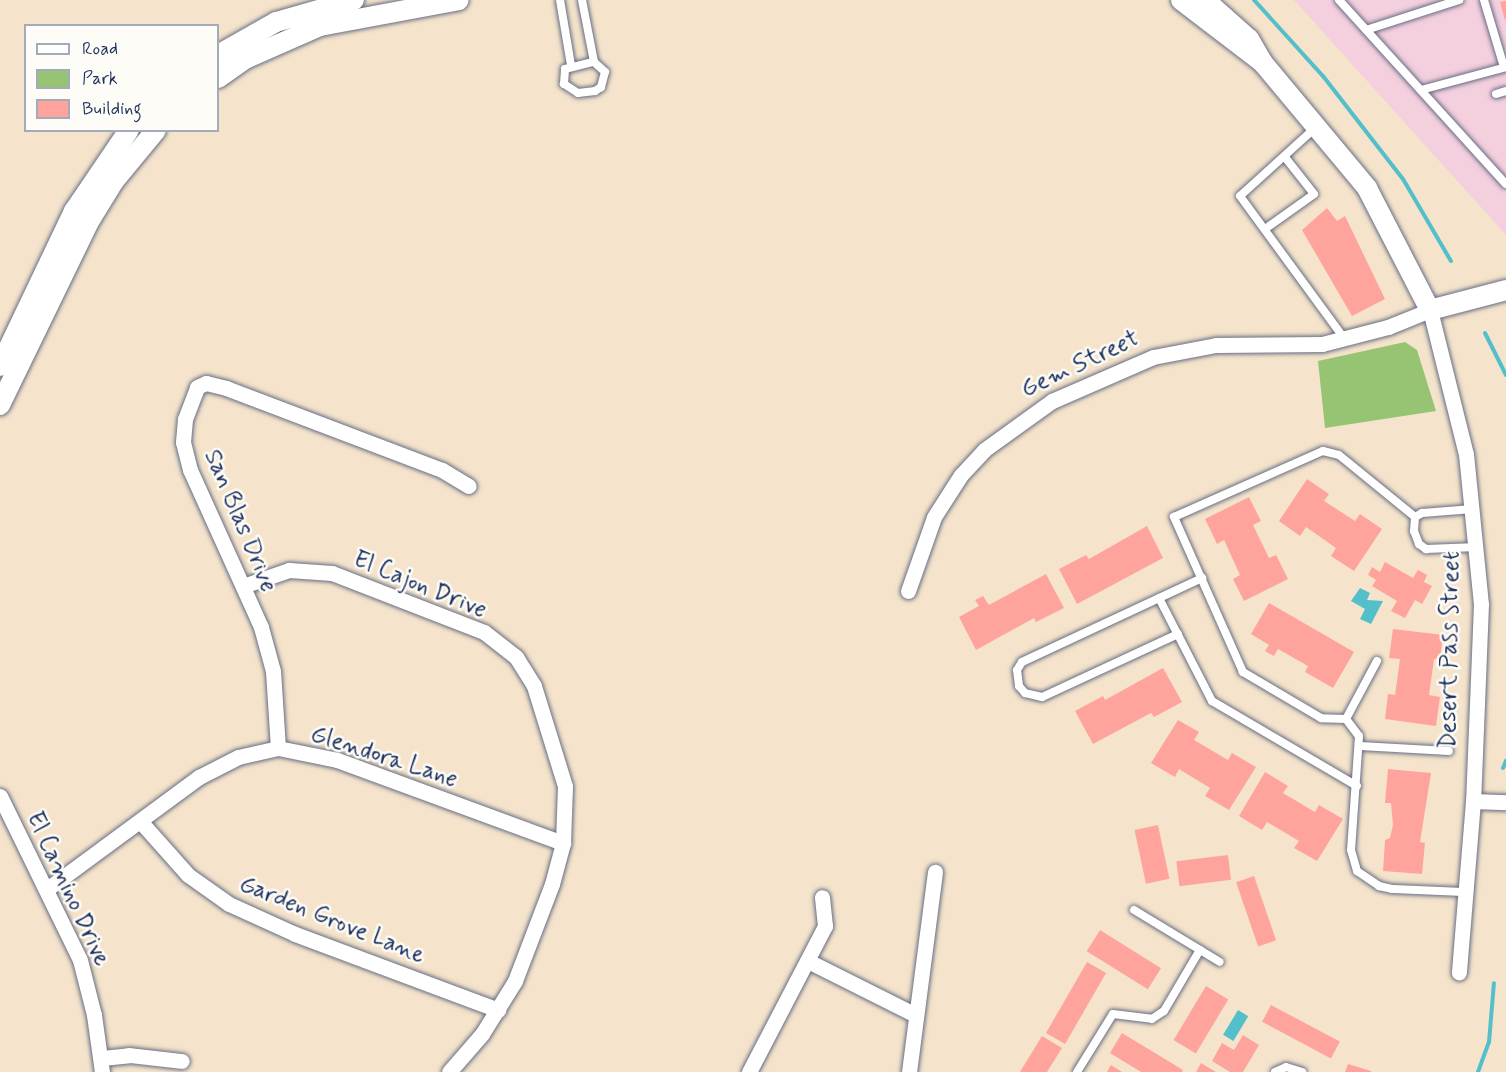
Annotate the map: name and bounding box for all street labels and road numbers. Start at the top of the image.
street label: Gem Street [1017,324,1143,404]
street label: San Blas Drive [198,447,282,595]
street label: El Cajon Drive [344,543,496,627]
street label: Desert Pass Street [1434,549,1466,751]
street label: Glendora Lane [306,719,462,795]
street label: El Camino Drive [19,805,117,973]
street label: Garden Grove Lane [237,870,427,970]

